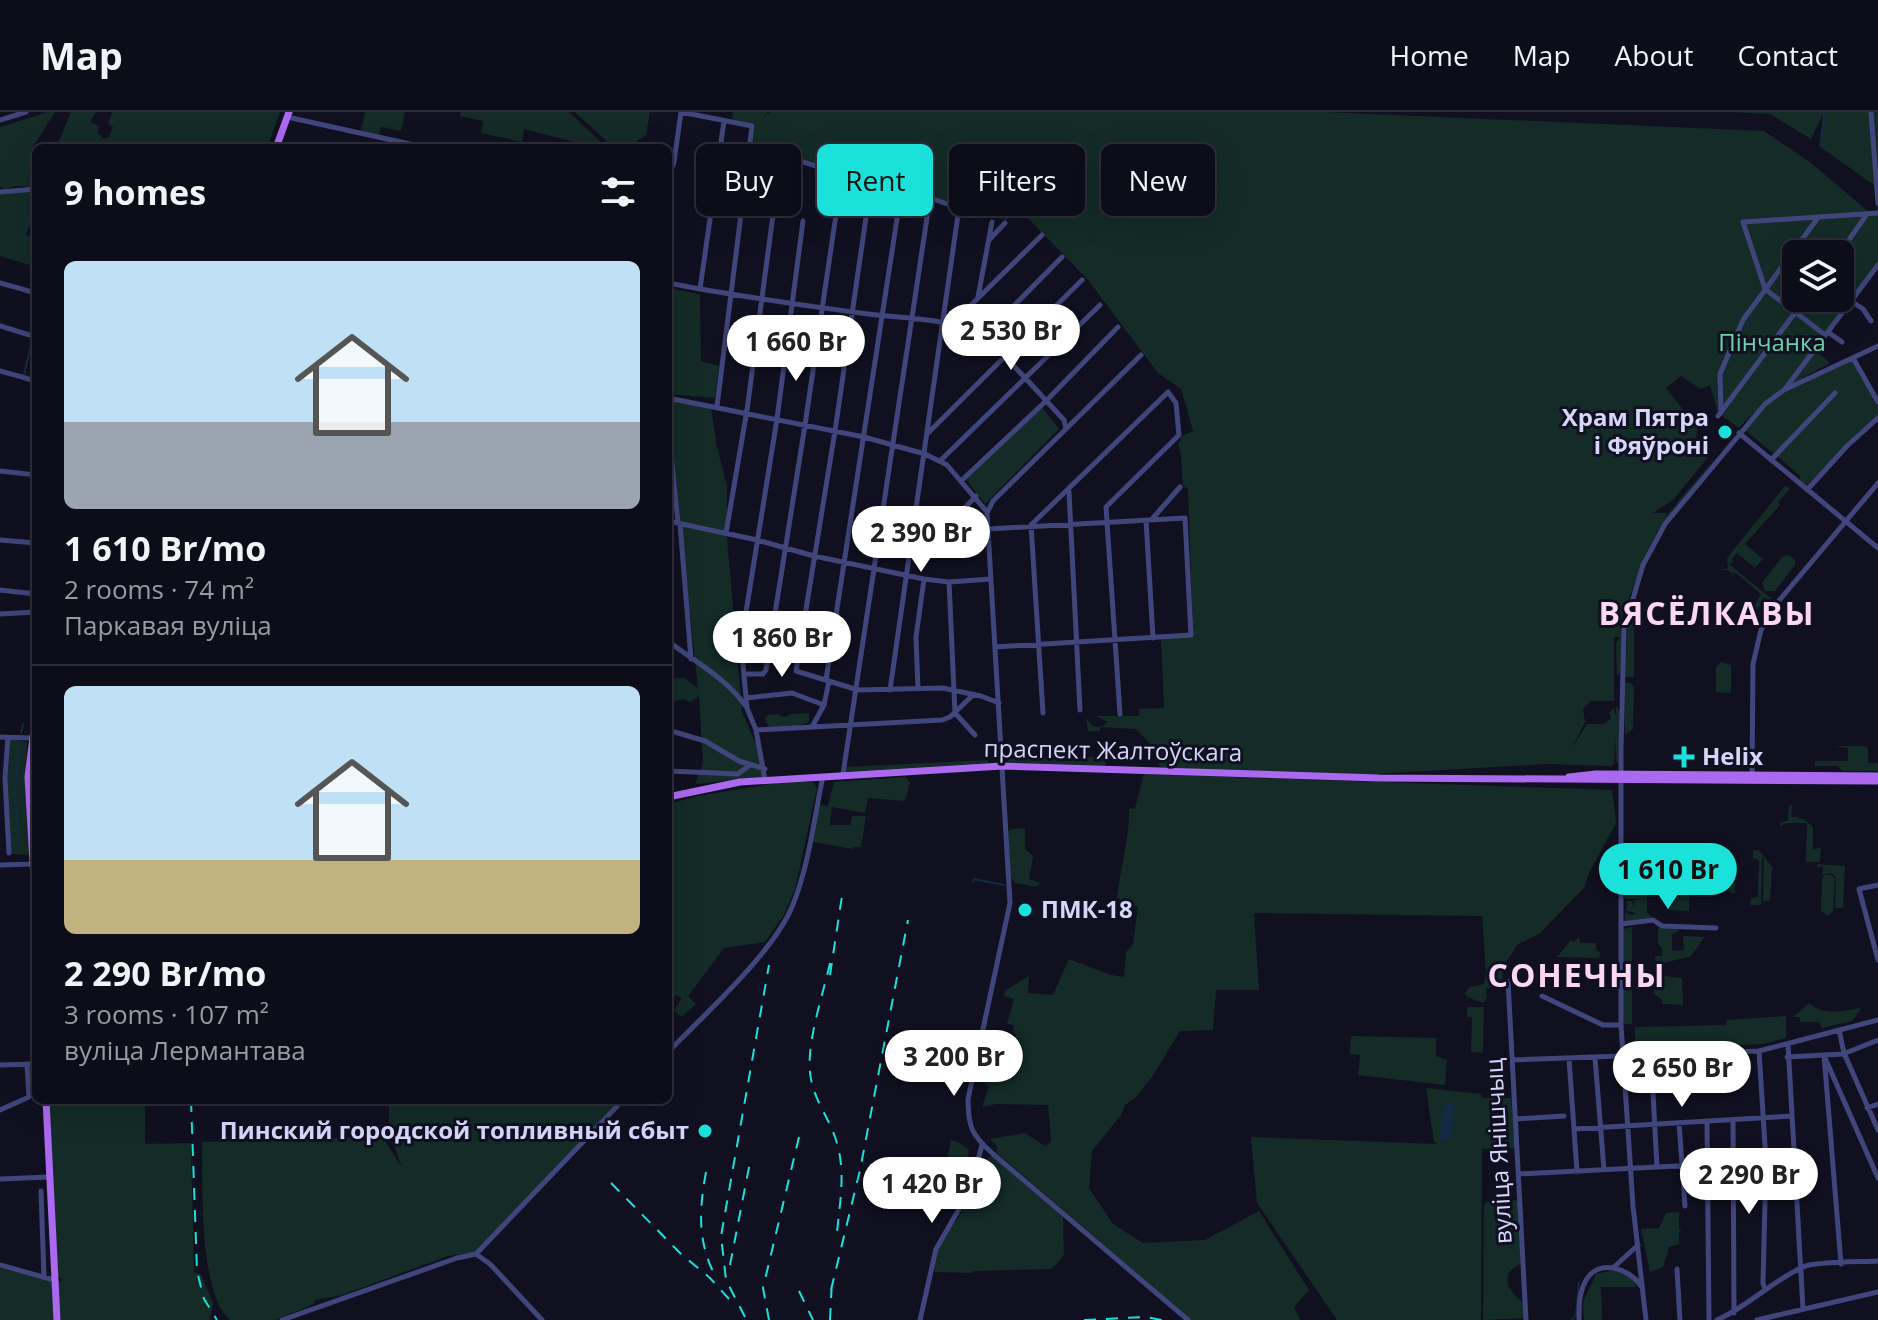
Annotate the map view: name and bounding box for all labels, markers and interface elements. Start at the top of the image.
text: Map [40,29,123,81]
text: Home [1390,36,1469,74]
text: Map [1513,36,1571,74]
text: About [1615,36,1693,74]
text: Contact [1737,36,1838,74]
chip: Buy [696,144,801,216]
chip: Rent [817,144,933,216]
chip: Filters [949,144,1085,216]
chip: New [1101,144,1215,216]
text: 9 homes [64,169,206,215]
icon: filters [596,170,640,214]
map controls [1782,240,1854,312]
button: layers [1782,240,1854,312]
pin: 2 530 Br [928,304,1094,372]
text: 2 530 Br [960,312,1062,348]
icon: home [280,313,424,457]
pin: 1 660 Br [713,315,879,383]
text: 1 660 Br [745,323,847,359]
park label: Пінчанка [1718,325,1826,358]
place label: Храм Пятра і Фяўроні [1562,400,1709,461]
marker: Храм Пятра і Фяўроні [1716,423,1734,441]
pin: 2 390 Br [838,506,1004,574]
text: 2 390 Br [870,514,972,550]
text: 1 610 Br/mo [64,525,266,571]
text: 2 rooms · 74 m² [64,571,254,607]
district label: ВЯСЁЛКАВЫ [1599,591,1816,634]
text: Паркавая вуліца [64,607,272,643]
pin: 1 860 Br [699,611,865,679]
text: 1 860 Br [731,619,833,655]
street label: праспект Жалтоўскага [983,731,1243,768]
icon: home [280,738,424,882]
place label: Helix [1702,739,1763,772]
marker: Helix [1673,746,1695,768]
pin: 1 610 Br [1585,843,1751,911]
text: 1 610 Br [1617,851,1719,887]
place label: ПМК-18 [1041,892,1133,925]
marker: ПМК-18 [1016,901,1034,919]
text: 2 290 Br/mo [64,950,266,996]
district label: СОНЕЧНЫ [1487,953,1667,996]
text: 3 rooms · 107 m² [64,996,269,1032]
pin: 3 200 Br [871,1030,1037,1098]
text: вуліца Лермантава [64,1032,306,1068]
text: 3 200 Br [903,1038,1005,1074]
pin: 2 650 Br [1599,1041,1765,1109]
text: 2 650 Br [1631,1049,1733,1085]
street label: вуліца Янішчыц [1476,1057,1519,1245]
place label: Пинский городской топливный сбыт [220,1113,689,1146]
marker: Пинский городской топливный сбыт [696,1122,714,1140]
pin: 2 290 Br [1666,1148,1832,1216]
text: 2 290 Br [1698,1156,1800,1192]
pin: 1 420 Br [849,1157,1015,1225]
text: 1 420 Br [881,1165,983,1201]

